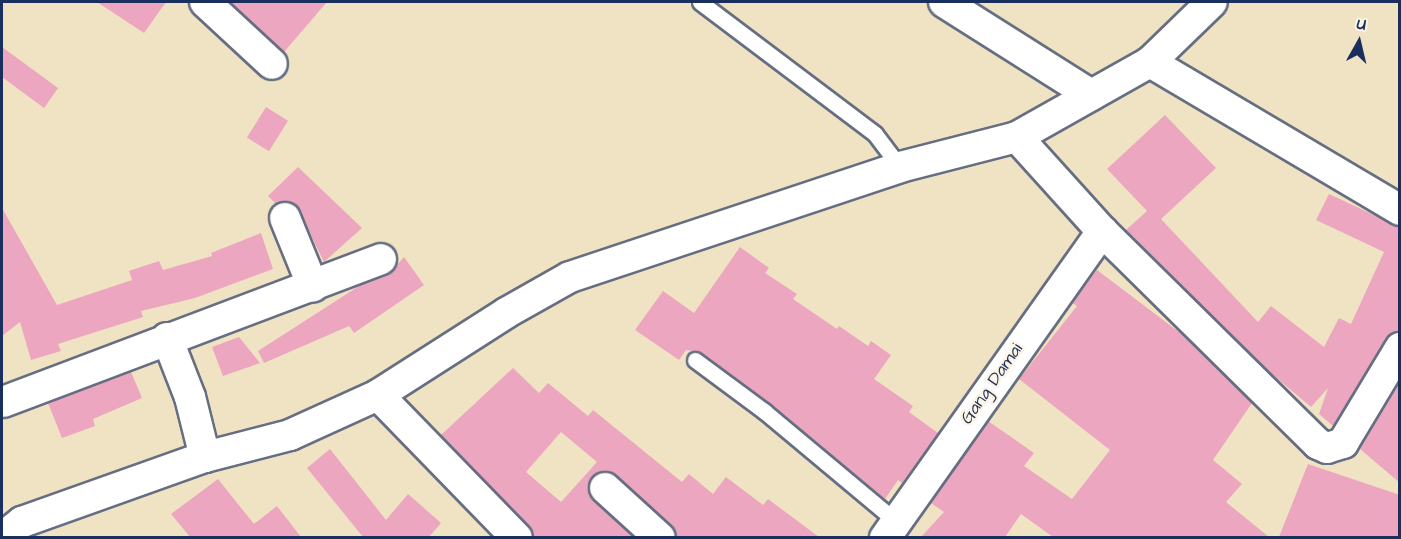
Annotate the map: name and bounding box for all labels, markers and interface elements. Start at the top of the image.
north arrow [1329,12,1389,72]
text: U [1356,13,1367,36]
street label: Gang Damai [956,339,1028,429]

